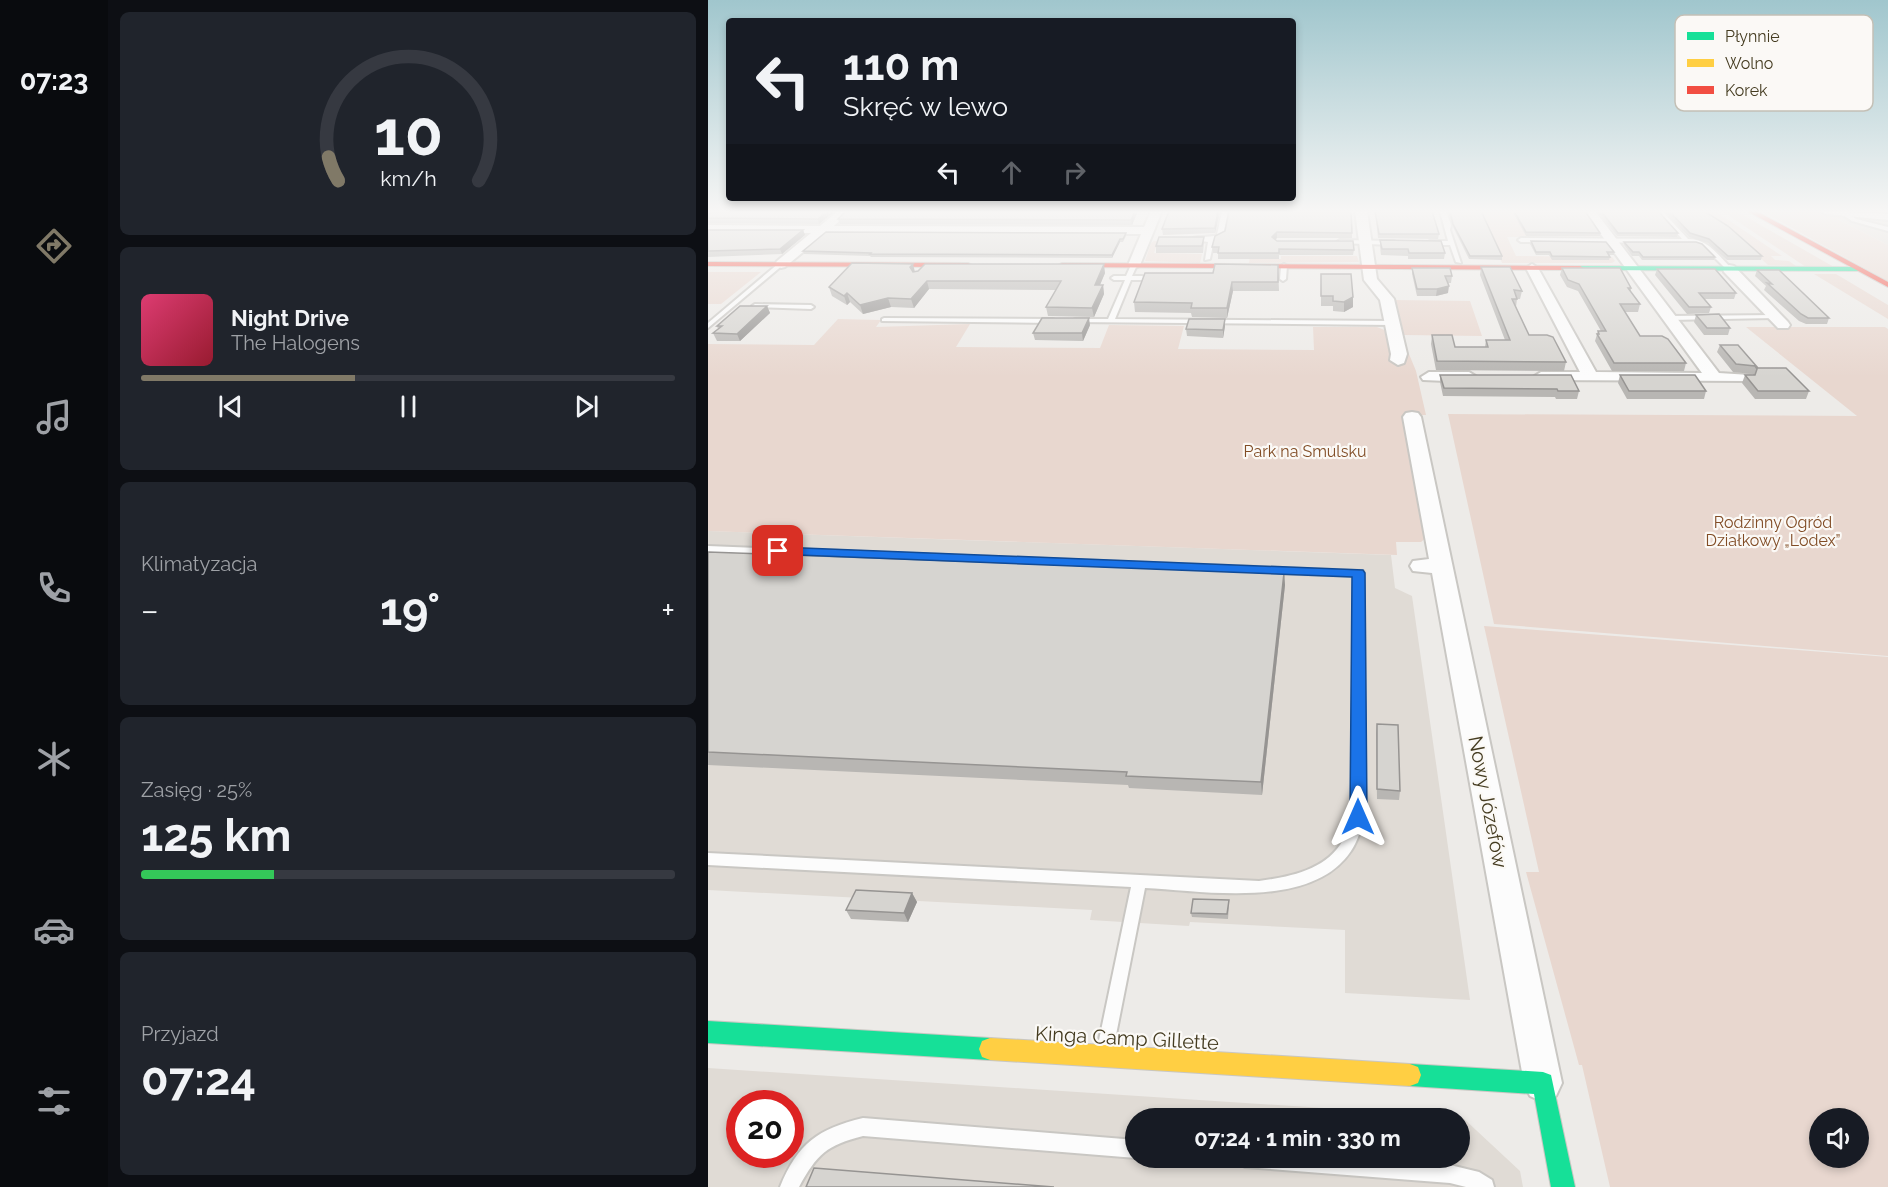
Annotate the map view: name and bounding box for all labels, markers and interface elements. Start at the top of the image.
legend [1675,15,1873,111]
text: Płynnie [1725,27,1780,46]
text: 110 m [843,41,959,90]
icon: left [744,42,822,120]
text: Wolno [1725,54,1773,73]
text: 07:23 [20,65,88,96]
text: Korek [1725,81,1768,100]
text: Skręć w lewo [843,91,1008,122]
text: 10 [373,96,443,170]
icon: left [932,156,965,189]
icon: ahead [995,156,1028,189]
icon: right [1058,156,1091,189]
text: km/h [380,166,436,191]
icon: directions [33,225,75,267]
text: Night Drive [231,305,349,331]
text: The Halogens [231,331,360,355]
icon: previous [214,390,247,423]
icon: pause [392,390,425,423]
icon: next [570,390,603,423]
icon: music [33,396,75,438]
park label: Park na Smulsku [1244,442,1366,461]
park label: Rodzinny Ogród Działkowy „Lodex” [1705,513,1841,550]
pin [752,525,803,576]
icon: arrive [761,534,794,567]
text: Klimatyzacja [141,552,258,576]
icon: phone [33,567,75,609]
text: 19° [380,583,440,636]
text: − [141,591,159,630]
text: + [661,591,675,630]
street label: Nowy Józefów [1463,734,1513,870]
icon: climate [33,738,75,780]
text: Zasięg · 25% [141,778,252,802]
position arrow [1326,785,1390,849]
text: 125 km [141,809,291,862]
icon: car [33,909,75,951]
street label: Kinga Camp Gillette [1035,1021,1220,1055]
text: Przyjazd [141,1022,219,1046]
text: 07:24 [141,1053,256,1106]
icon: filters [33,1080,75,1122]
speed limit sign: 20 [726,1090,804,1168]
map controls [1809,1108,1869,1168]
button: sound [1809,1108,1869,1168]
text: 07:24 · 1 min · 330 m [1194,1125,1401,1151]

